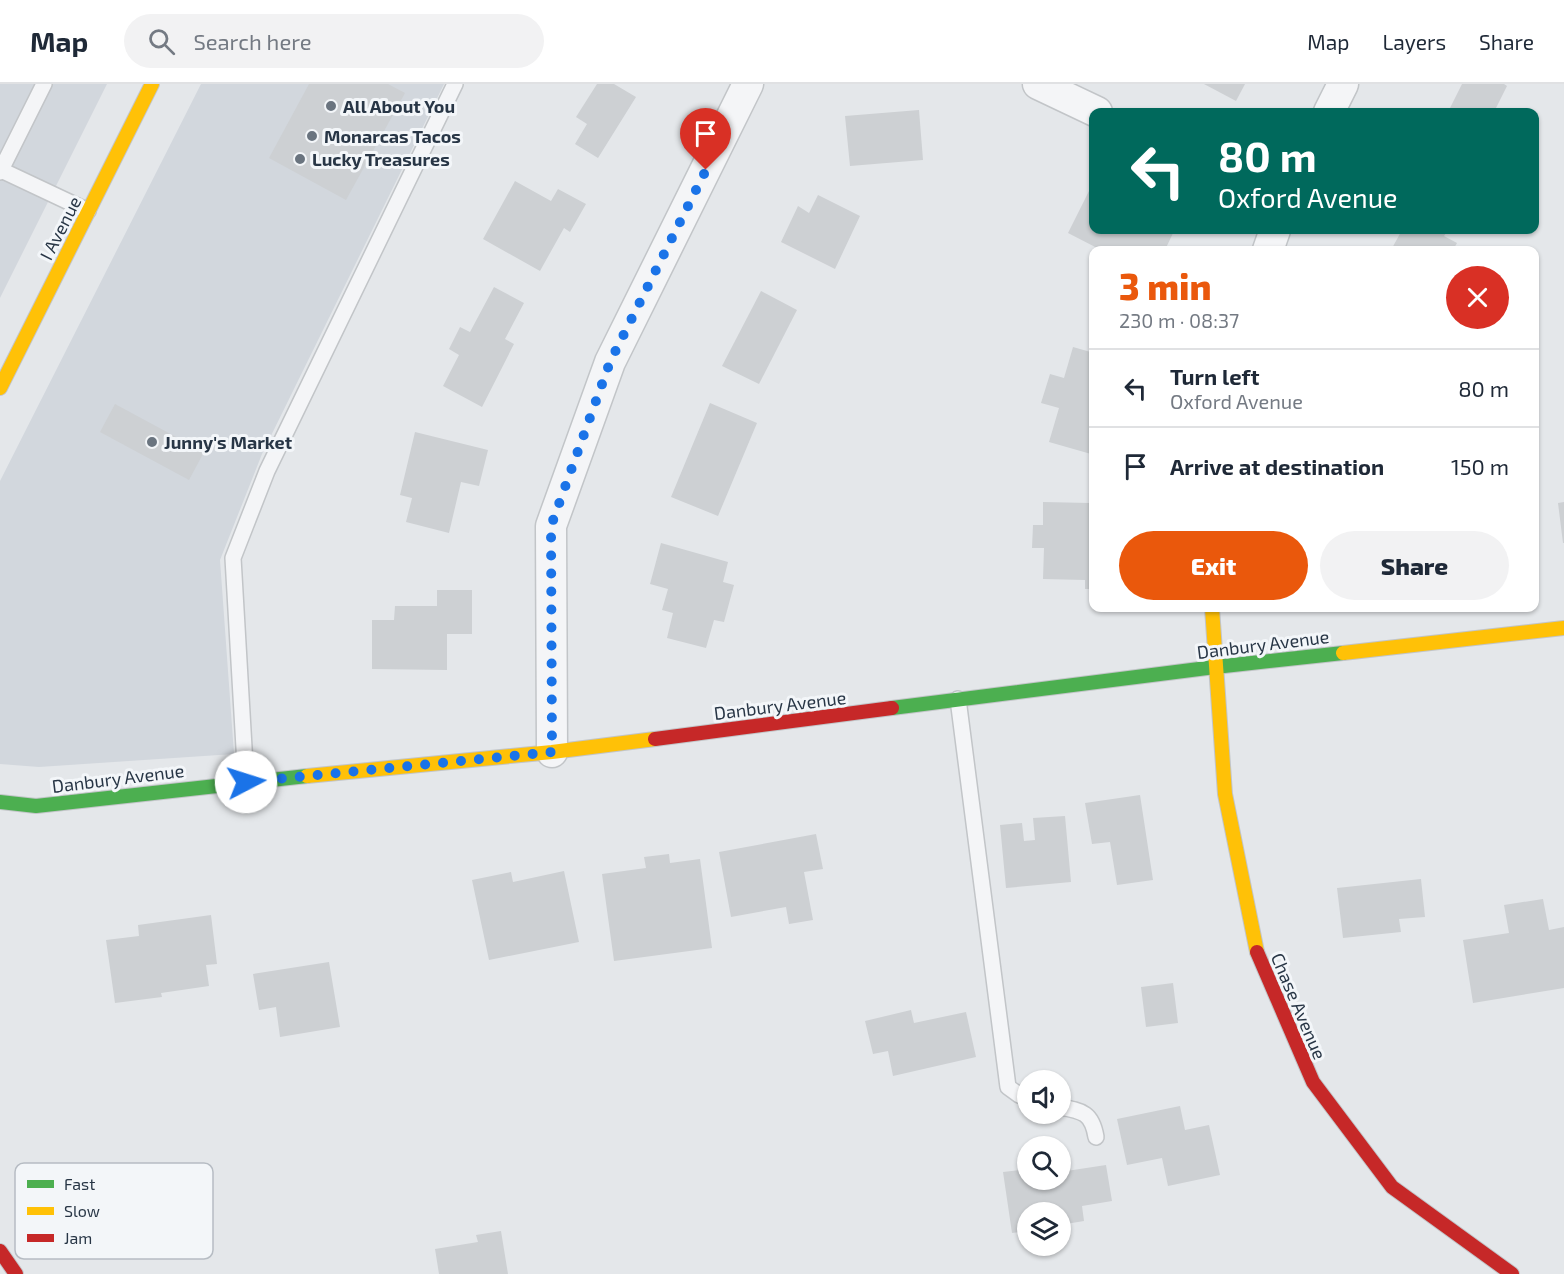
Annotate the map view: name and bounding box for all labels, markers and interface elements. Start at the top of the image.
search box [124,14,544,68]
text: Map [30,24,88,58]
icon: search [145,25,178,58]
text: Search here [193,28,312,54]
text: Map [1307,29,1349,54]
text: Layers [1382,29,1446,54]
text: Share [1479,29,1534,54]
place label: All About You [343,95,455,117]
marker: All About You [324,99,338,113]
pin [680,108,731,170]
icon: arrive [689,117,722,150]
place label: Monarcas Tacos [324,125,461,147]
marker: Monarcas Tacos [305,129,319,143]
text: 80 m [1218,130,1317,180]
icon: left [1119,132,1197,210]
place label: Lucky Treasures [312,148,450,170]
marker: Lucky Treasures [293,152,307,166]
text: Oxford Avenue [1218,181,1398,213]
street label: I Avenue [35,192,85,264]
text: 3 min [1119,264,1212,307]
button: close [1446,266,1509,329]
text: 230 m · 08:37 [1119,308,1239,332]
text: Turn left [1170,363,1259,389]
icon: left [1119,372,1152,405]
text: 80 m [1458,375,1509,401]
text: Oxford Avenue [1170,389,1303,413]
place label: Junny's Market [164,431,293,453]
marker: Junny's Market [145,435,159,449]
icon: arrive [1119,450,1152,483]
text: Arrive at destination [1170,453,1384,479]
text: 150 m [1451,453,1509,479]
button: Exit [1119,531,1308,600]
button: Share [1320,531,1509,600]
street label: Danbury Avenue [1196,625,1330,663]
street label: Danbury Avenue [713,686,847,724]
position arrow [214,750,278,814]
street label: Danbury Avenue [51,759,185,797]
street label: Chase Avenue [1267,950,1331,1062]
map controls [1017,1070,1071,1256]
button: sound [1017,1070,1071,1124]
button: search [1017,1136,1071,1190]
legend [15,1163,213,1259]
text: Fast [64,1174,95,1193]
text: Slow [64,1201,100,1220]
button: layers [1017,1202,1071,1256]
text: Jam [64,1228,92,1247]

